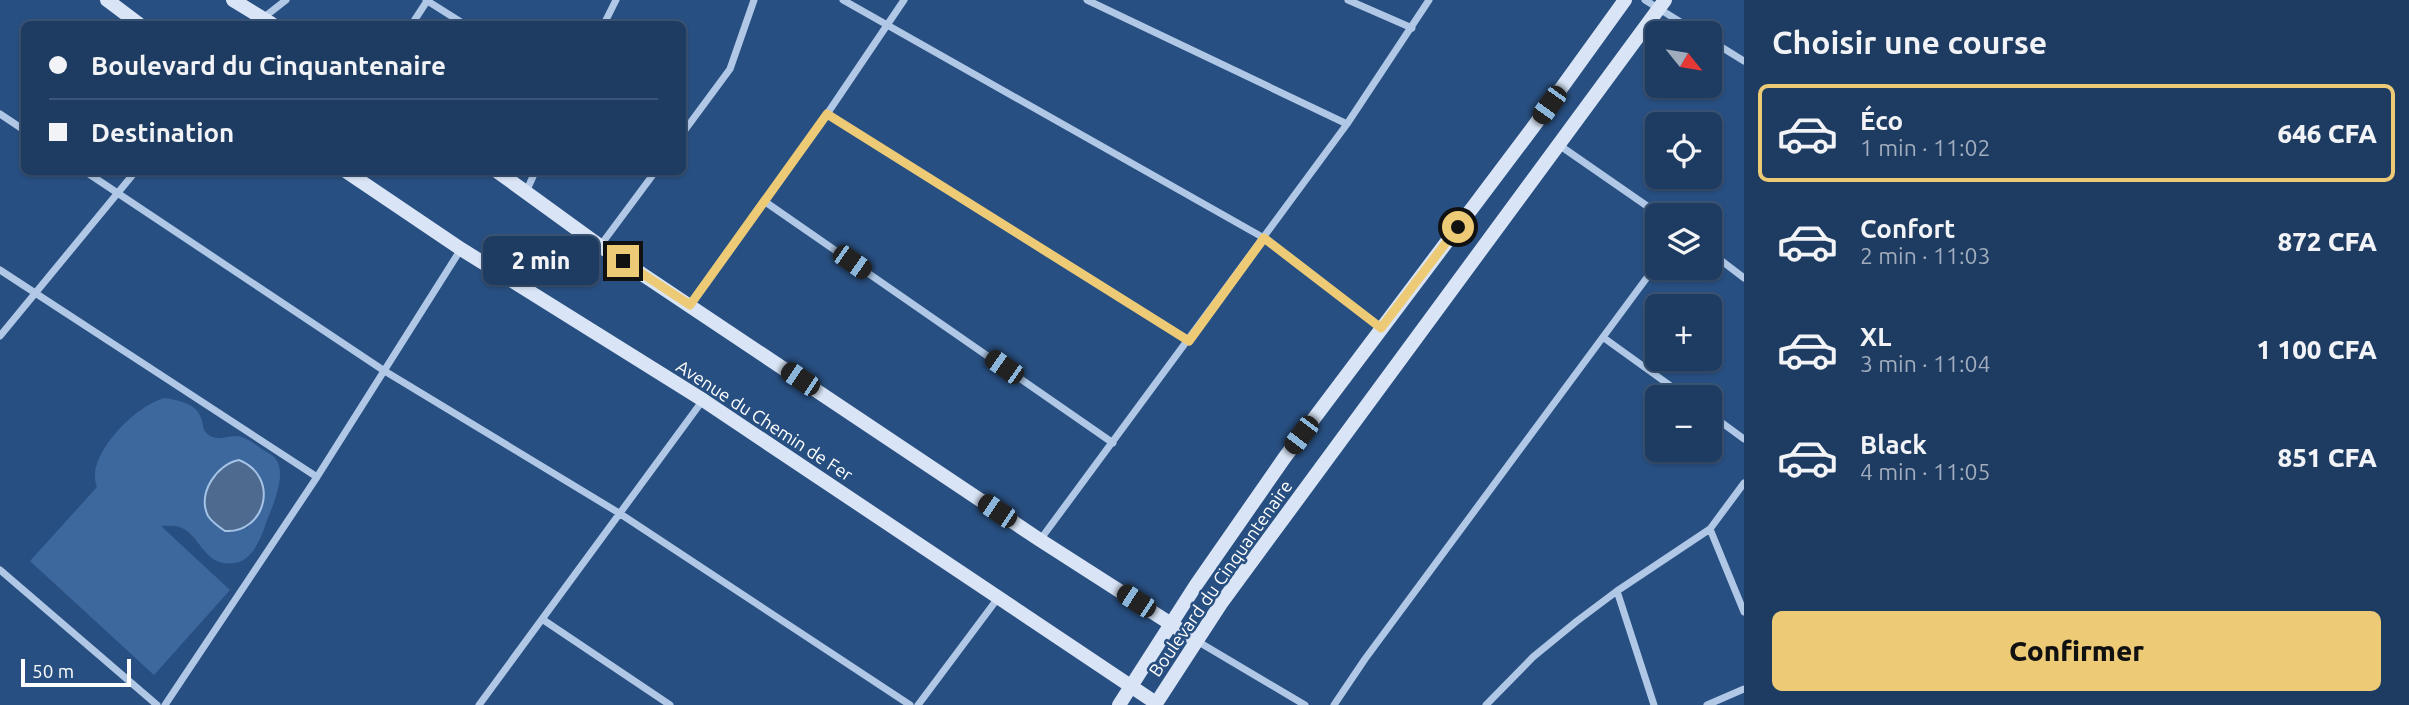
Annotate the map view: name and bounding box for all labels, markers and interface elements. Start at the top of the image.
north arrow [1645,21,1722,98]
map controls [1645,21,1722,462]
text: Choisir une course [1772,24,2047,60]
text: Boulevard du Cinquantenaire [91,51,446,80]
car [1529,82,1570,128]
icon: car [1776,102,1839,165]
text: Éco [1860,106,1903,135]
button: locate [1645,112,1722,189]
text: Destination [91,118,234,147]
text: 646 CFA [2277,119,2377,148]
text: 1 min · 11:02 [1860,135,1991,160]
button: layers [1645,203,1722,280]
icon: car [1776,210,1839,273]
route start [1442,211,1474,243]
text: Confort [1860,214,1955,243]
text: 872 CFA [2277,227,2377,256]
callout: 2 min [483,236,598,286]
car [829,241,876,283]
text: 2 min · 11:03 [1860,243,1991,268]
route end [607,245,639,277]
text: 2 min [512,248,570,273]
button: + [1645,294,1722,371]
icon: car [1776,318,1839,381]
text: XL [1860,322,1891,351]
text: 1 100 CFA [2257,335,2377,364]
car [981,346,1028,388]
text: 3 min · 11:04 [1860,351,1991,376]
street label: Avenue du Chemin de Fer [673,356,857,485]
car [777,359,824,399]
button: − [1645,385,1722,462]
car [1280,412,1323,458]
icon: car [1776,426,1839,489]
text: Black [1860,430,1927,459]
text: 851 CFA [2277,443,2377,472]
text: 4 min · 11:05 [1860,459,1991,484]
street label: Boulevard du Cinquantenaire [1144,476,1296,680]
car [974,491,1021,531]
car [1113,581,1160,621]
button: Confirmer [1772,611,2381,691]
scale bar [21,656,131,688]
text: 50 m [32,660,74,682]

